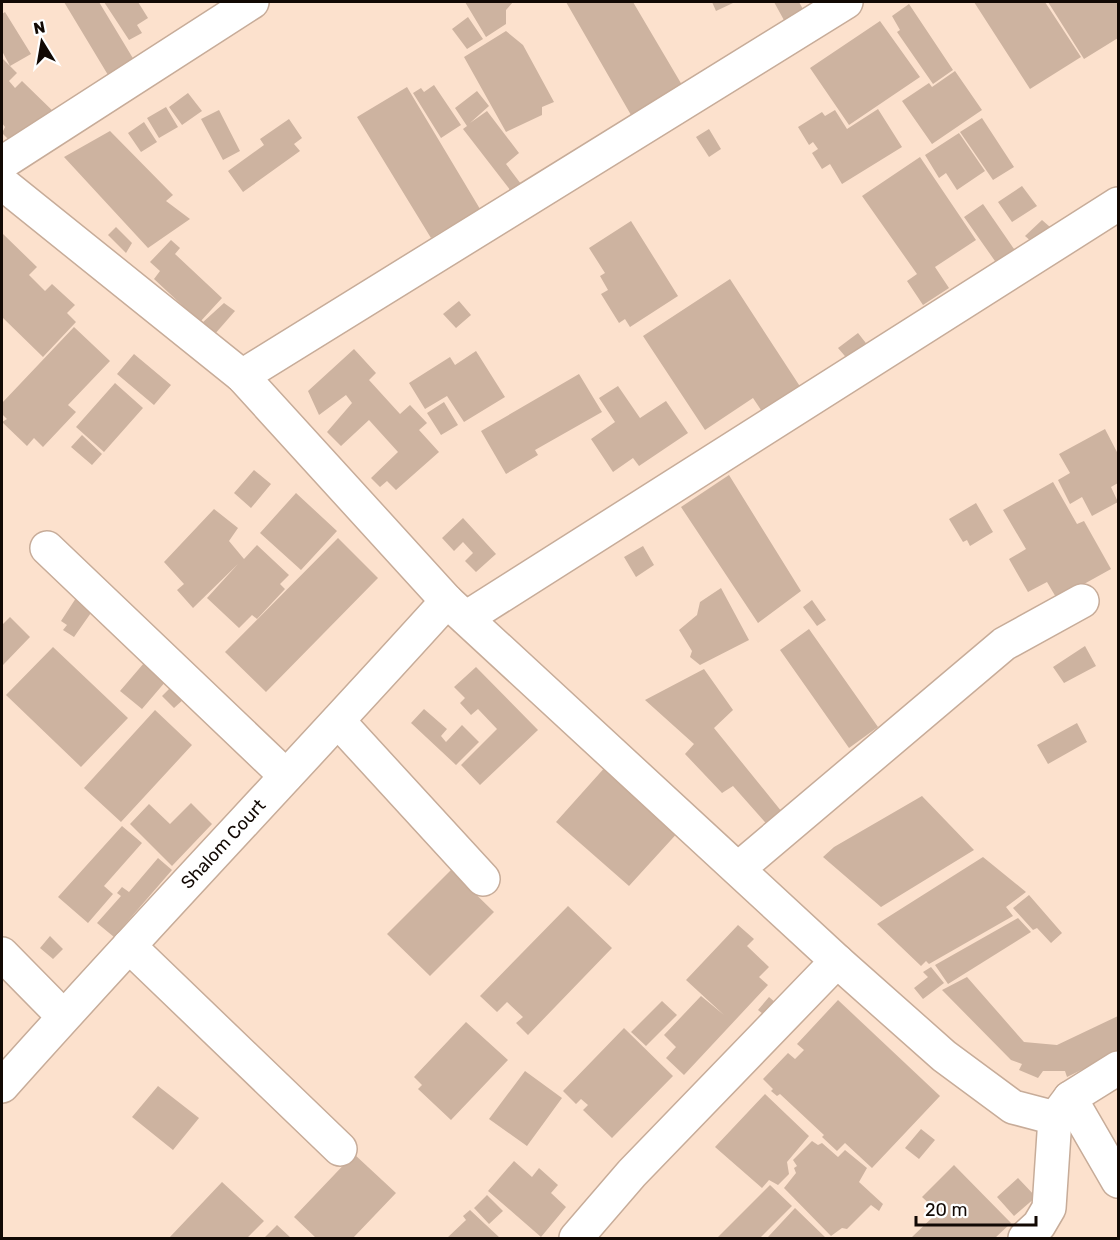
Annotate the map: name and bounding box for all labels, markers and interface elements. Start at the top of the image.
north arrow [12,12,72,72]
text: N [32,17,47,38]
street label: Shalom Court [176,795,270,893]
scale bar [916,1189,1036,1227]
text: 20 m [925,1199,967,1221]

